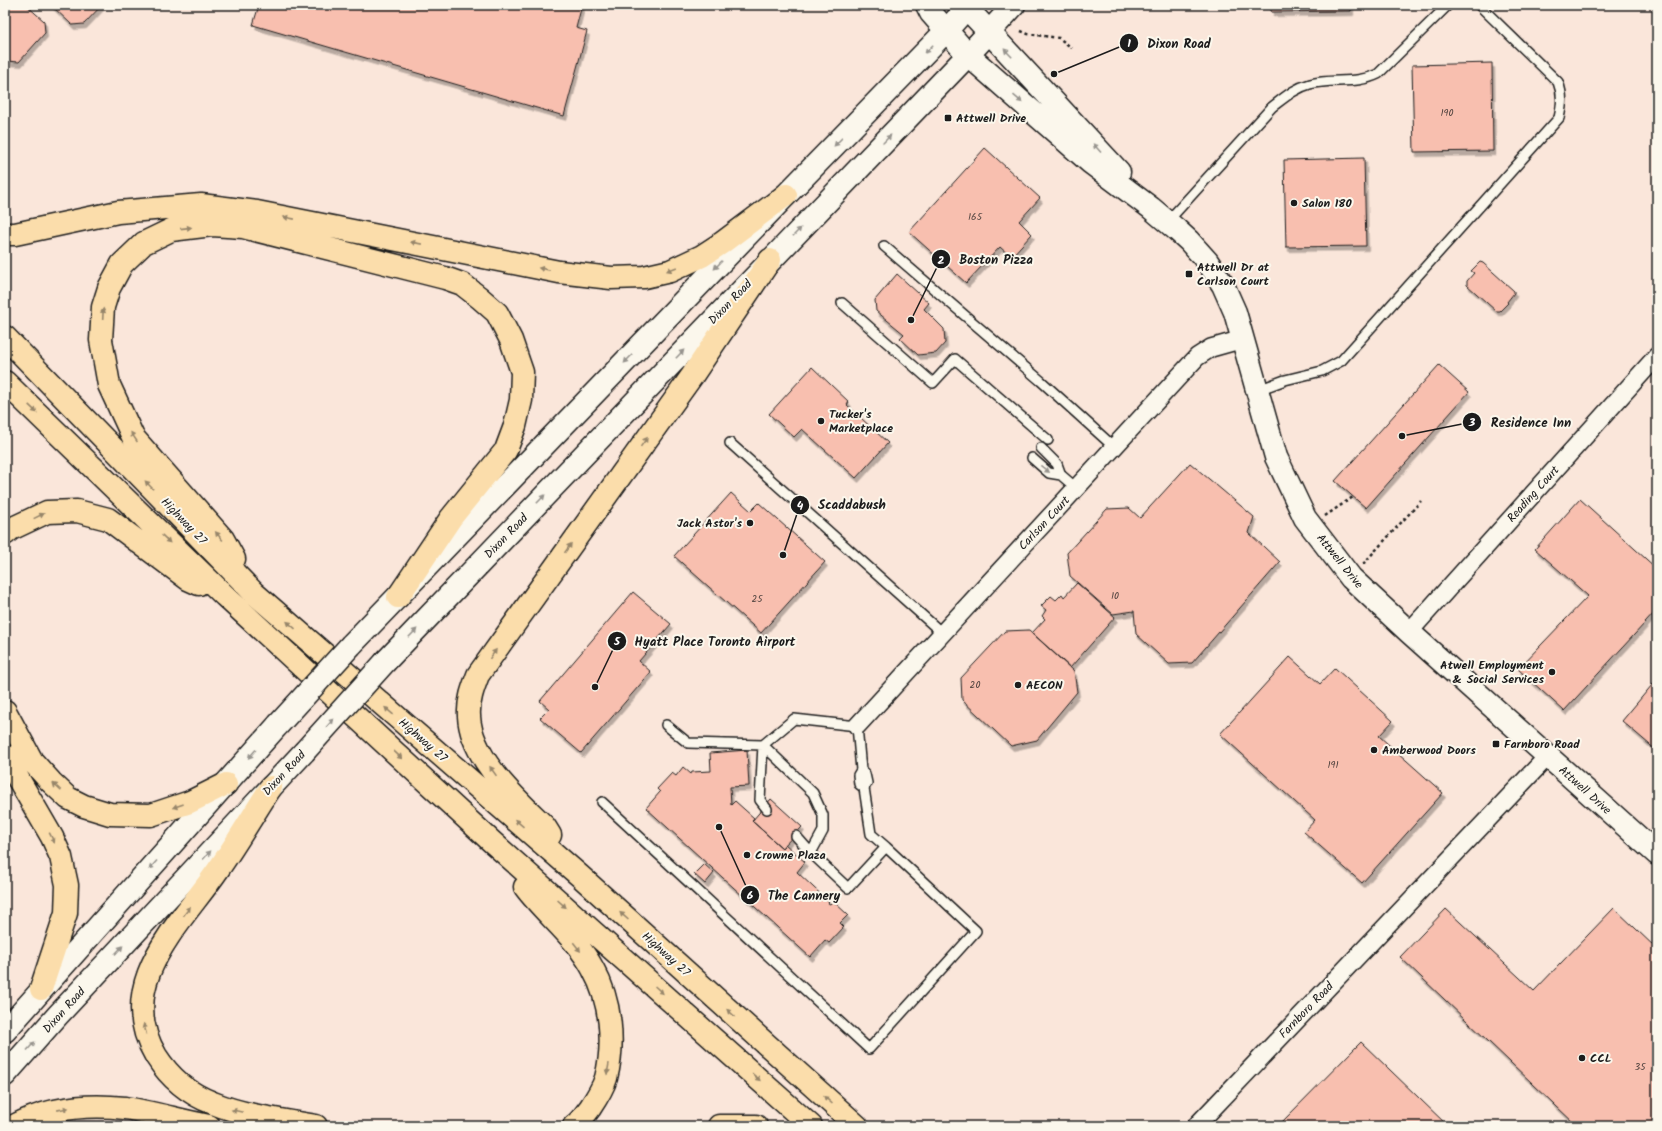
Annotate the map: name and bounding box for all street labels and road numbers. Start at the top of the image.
street label: Dixon Road [704,275,757,329]
street label: Reading Court [1503,461,1564,527]
street label: Carlson Court [1014,492,1075,555]
street label: Highway 27 [156,493,212,550]
street label: Dixon Road [480,509,533,563]
street label: Attwell Drive [1312,530,1368,593]
street label: Highway 27 [394,714,452,767]
street label: Dixon Road [258,745,311,800]
street label: Attwell Drive [1554,761,1616,820]
street label: Highway 27 [637,927,695,982]
street label: Farnboro Road [1274,977,1339,1043]
street label: Dixon Road [38,982,91,1038]

